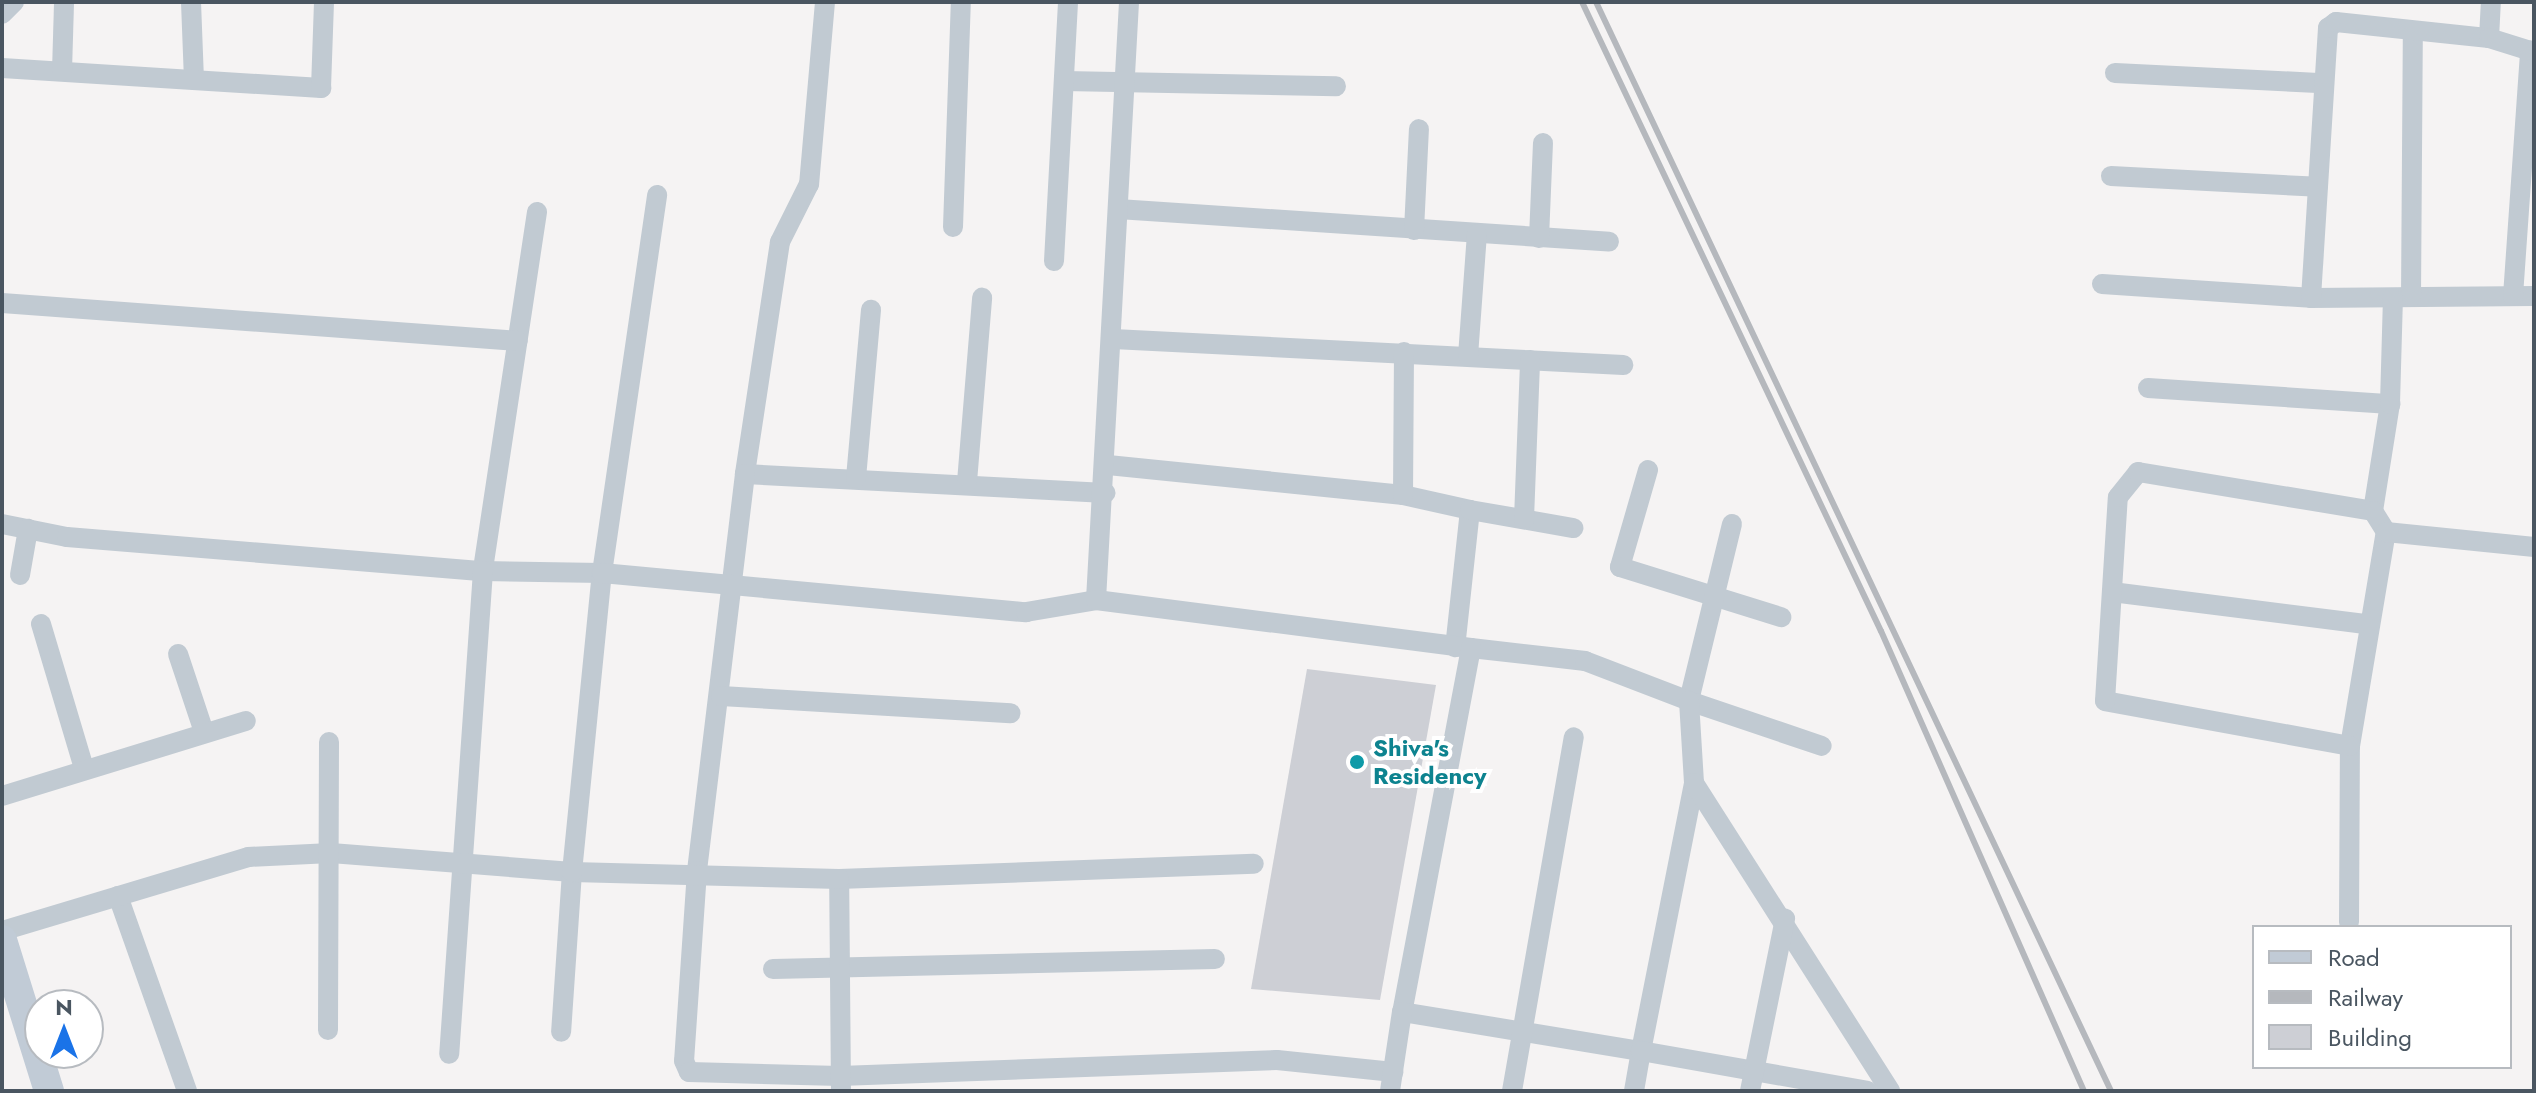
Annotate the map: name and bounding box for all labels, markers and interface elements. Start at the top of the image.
place label: Shiva's Residency [1373,734,1487,790]
marker: Shiva's Residency [1348,753,1366,771]
legend [2252,925,2512,1069]
text: Road [2328,940,2380,975]
text: Railway [2328,980,2403,1015]
north arrow [24,989,104,1069]
text: N [55,991,73,1023]
text: Building [2328,1020,2412,1055]

